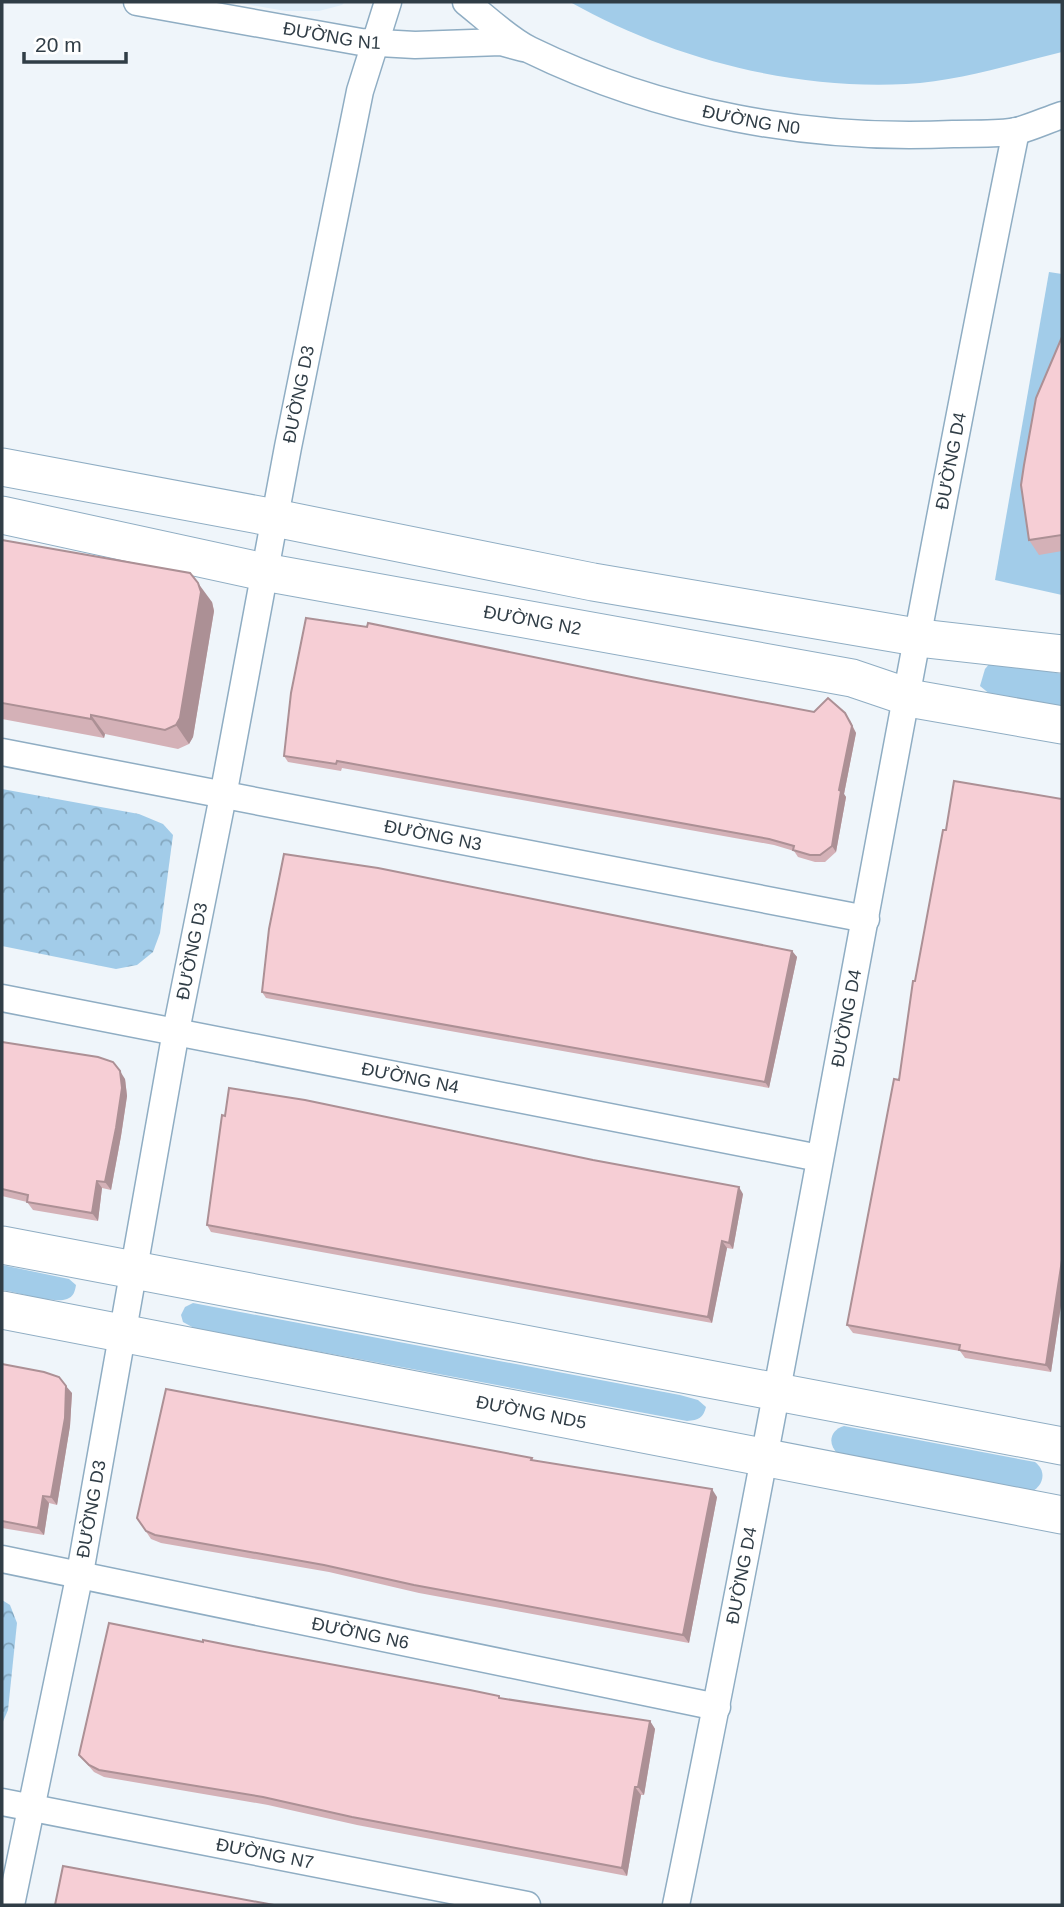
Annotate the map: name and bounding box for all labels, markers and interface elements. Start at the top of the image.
street label: ĐƯỜNG N1 [281,18,381,53]
scale bar [24,21,126,65]
text: 20 m [35,33,82,56]
street label: ĐƯỜNG N0 [700,101,801,138]
street label: ĐƯỜNG D3 [279,344,318,445]
street label: ĐƯỜNG D4 [932,411,970,511]
street label: ĐƯỜNG N2 [482,602,583,639]
street label: ĐƯỜNG N3 [383,816,483,855]
street label: ĐƯỜNG D3 [172,901,211,1002]
street label: ĐƯỜNG D4 [827,968,865,1069]
street label: ĐƯỜNG N4 [360,1059,461,1097]
street label: ĐƯỜNG ND5 [474,1392,588,1433]
street label: ĐƯỜNG D3 [73,1459,110,1560]
street label: ĐƯỜNG D4 [722,1525,761,1626]
street label: ĐƯỜNG N6 [310,1613,411,1653]
street label: ĐƯỜNG N7 [215,1834,315,1873]

